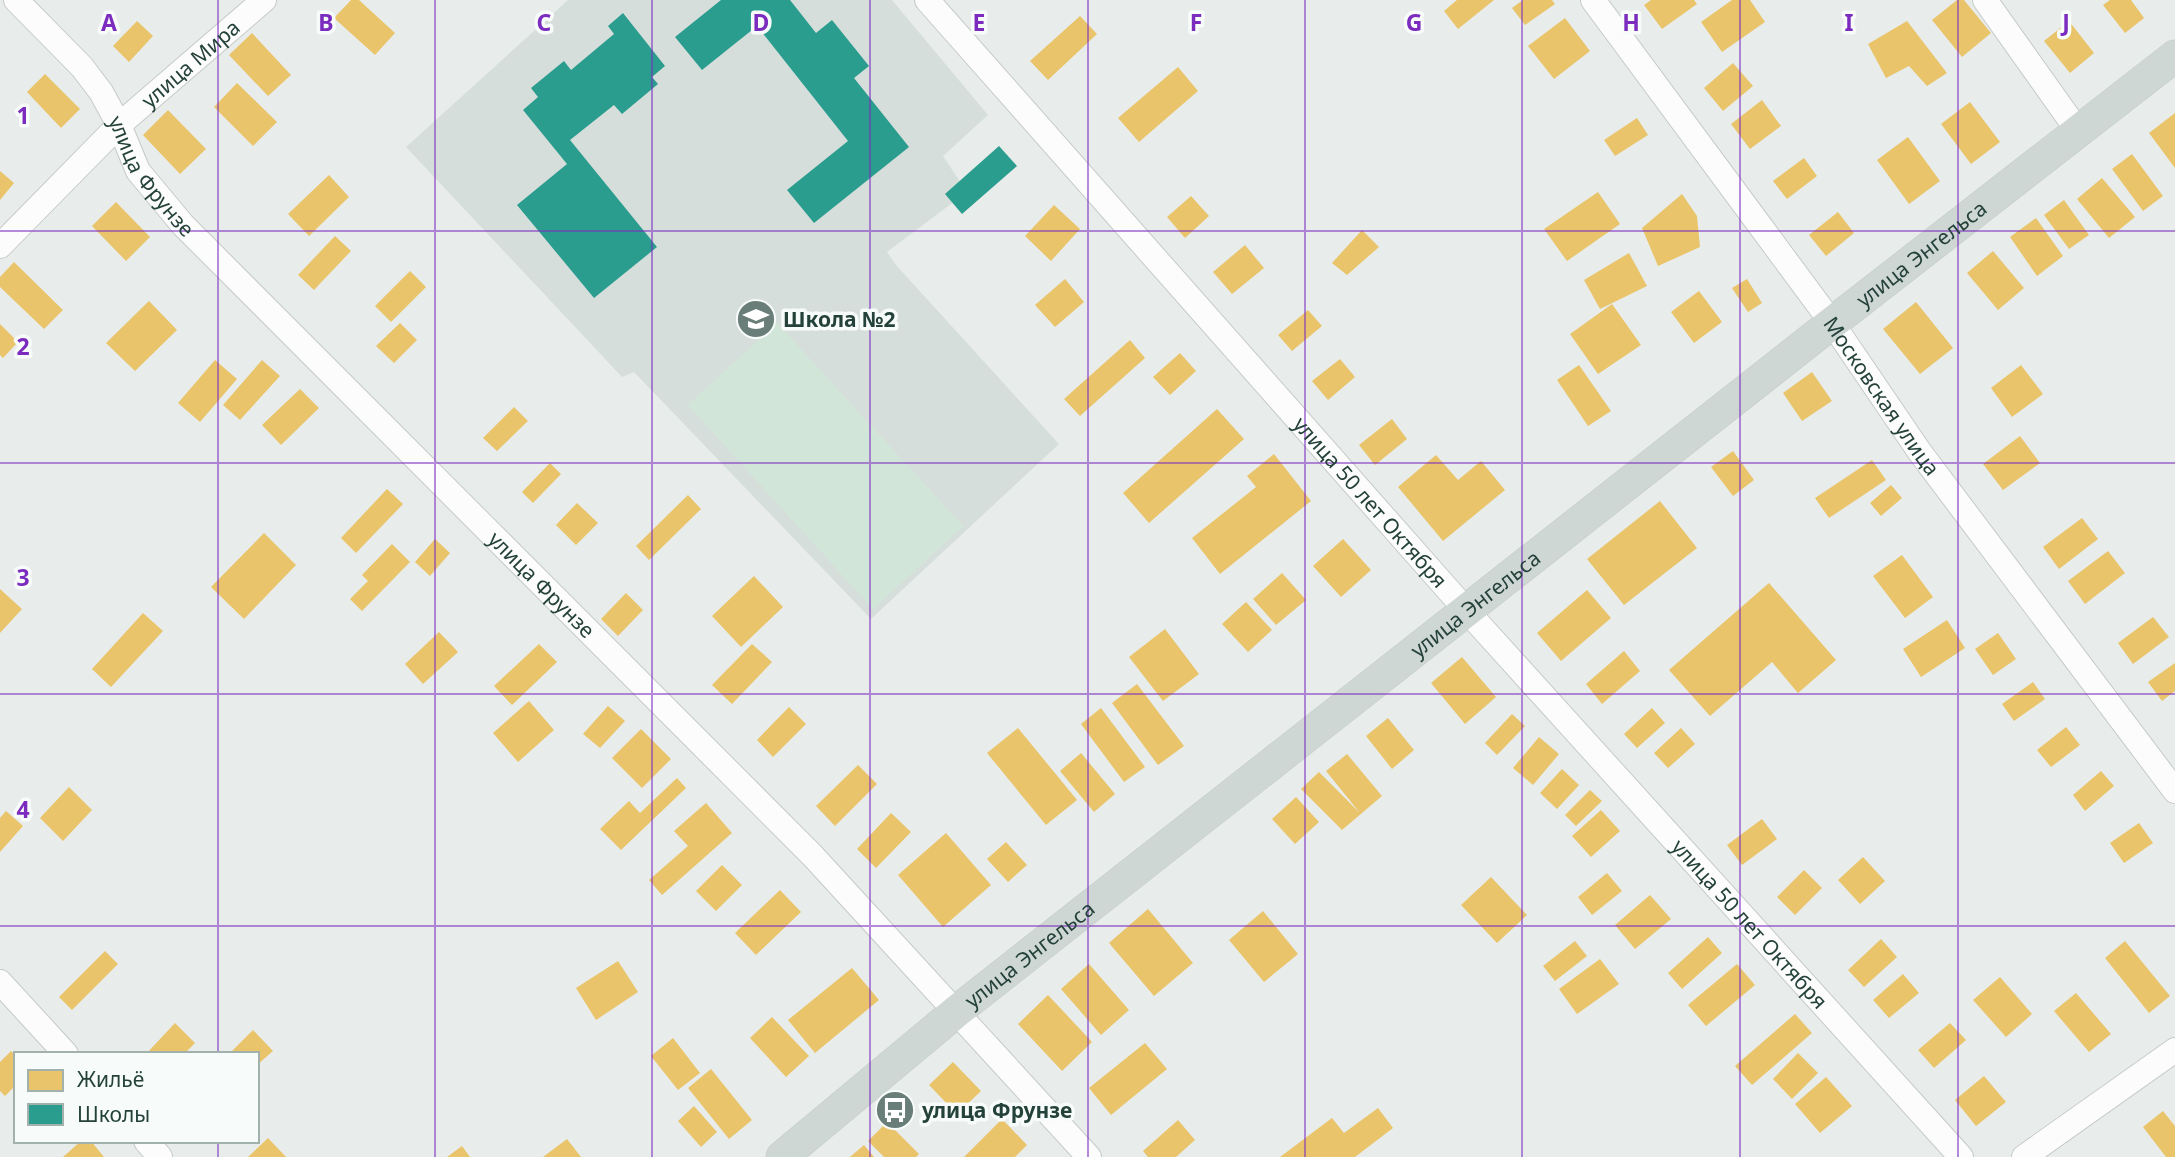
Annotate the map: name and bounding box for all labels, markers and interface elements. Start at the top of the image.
text: A [101,6,117,38]
text: B [318,6,334,38]
text: C [537,6,552,38]
text: D [753,6,769,38]
text: E [973,6,985,38]
text: F [1190,6,1202,38]
text: G [1406,6,1422,38]
text: H [1622,6,1640,38]
text: I [1845,6,1854,38]
text: J [2060,6,2070,38]
street label: улица Мира [135,13,246,114]
text: 1 [16,99,30,131]
street label: улица Фрунзе [102,110,201,243]
street label: улица Энгельса [1850,194,1992,313]
school or university icon: Школа №2 [735,298,777,340]
place label: Школа №2 [783,305,896,333]
street label: Московская улица [1817,311,1946,481]
text: 2 [16,330,30,362]
street label: улица 50 лет Октября [1287,410,1454,594]
street label: улица Фрунзе [483,525,601,644]
street label: улица Энгельса [1404,544,1546,663]
text: 3 [16,561,30,593]
text: 4 [16,793,30,825]
street label: улица 50 лет Октября [1666,833,1834,1014]
street label: улица Энгельса [959,894,1100,1014]
legend [14,1052,259,1143]
text: Жильё [77,1065,144,1093]
bus stop icon: улица Фрунзе [874,1089,916,1131]
place label: улица Фрунзе [921,1096,1072,1124]
text: Школы [77,1100,150,1128]

